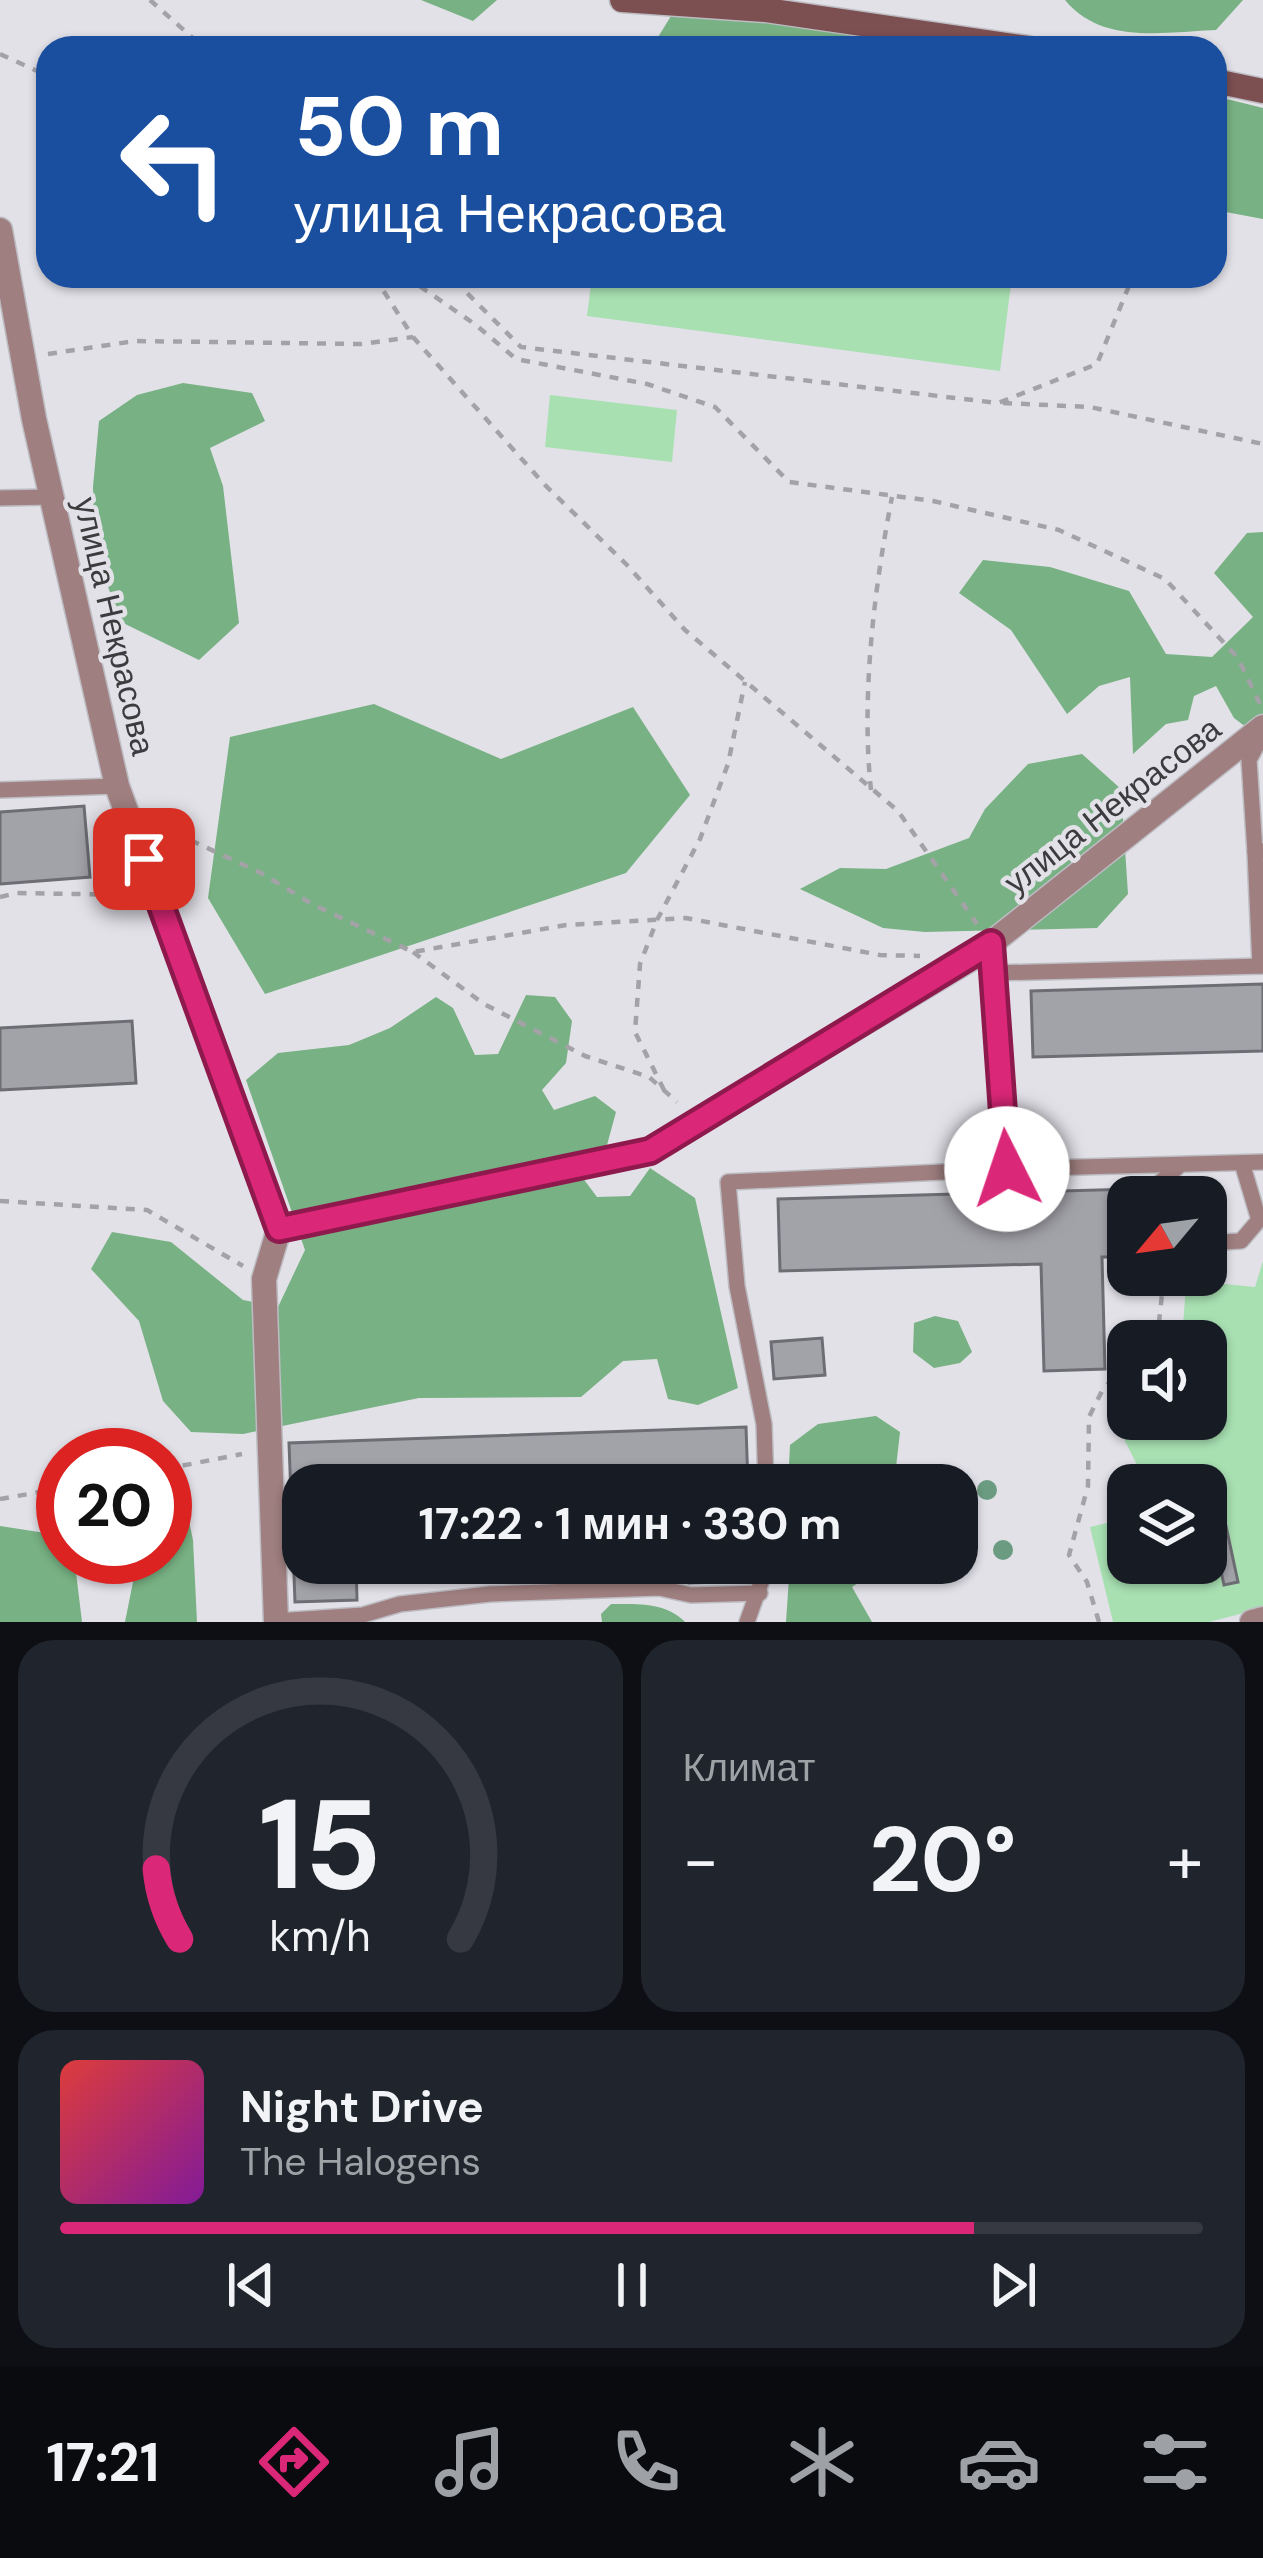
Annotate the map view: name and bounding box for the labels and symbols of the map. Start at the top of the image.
street label: улица Некрасова [64,493,165,760]
street label: улица Некрасова [995,707,1230,903]
pin [93,808,195,910]
position arrow [944,1106,1070,1232]
north arrow [1107,1176,1227,1296]
speed limit sign: 20 [36,1428,192,1584]

